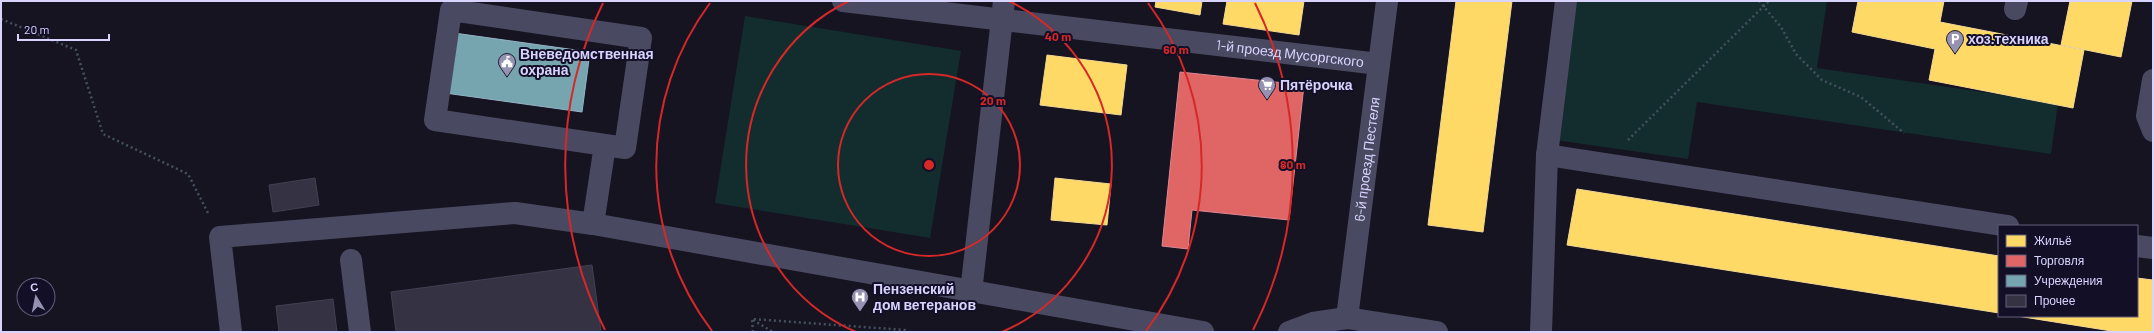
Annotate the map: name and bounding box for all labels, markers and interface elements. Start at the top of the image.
scale bar [18,16,109,42]
text: 20 m [24,22,50,36]
text: 40 m [1045,29,1071,43]
parking icon: хоз.техника [1945,29,1965,54]
place label: хоз.техника [1968,30,2049,47]
street label: 1-й проезд Мусоргского [1215,36,1365,70]
text: 60 m [1163,42,1189,56]
place label: Вневедомственная охрана [520,45,654,78]
public building icon: Вневедомственная охрана [497,52,517,77]
supermarket icon: Пятёрочка [1257,75,1277,100]
place label: Пятёрочка [1280,76,1353,93]
text: 20 m [980,93,1006,107]
street label: 6-й проезд Пестеля [1350,96,1383,222]
text: 80 m [1280,157,1306,171]
centre of rings [922,158,936,172]
legend [1998,225,2138,317]
text: Жильё [2034,233,2072,247]
text: Торговля [2034,253,2084,268]
text: Учреждения [2034,273,2103,288]
north arrow [16,277,56,317]
text: С [29,280,39,294]
place label: Пензенский дом ветеранов [873,280,976,313]
hospital icon: Пензенский дом ветеранов [850,287,870,312]
text: Прочее [2034,293,2076,308]

